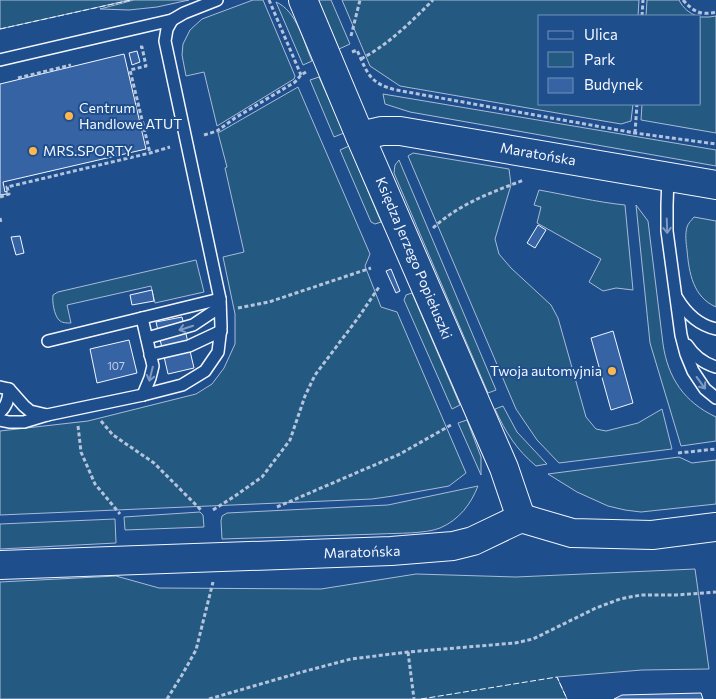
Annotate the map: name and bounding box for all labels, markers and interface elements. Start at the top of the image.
legend [538,15,701,105]
text: Ulica [584,25,618,43]
text: Park [584,50,615,68]
text: Budynek [584,75,643,93]
place label: Centrum Handlowe ATUT [79,99,182,132]
marker: Centrum Handlowe ATUT [63,110,75,122]
street label: Maratońska [499,138,577,169]
place label: MRS.SPORTY [43,142,133,159]
marker: MRS.SPORTY [27,145,39,157]
street label: Księdza Jerzego Popiełuszki [373,174,456,341]
one-way arrow [663,217,672,233]
one-way arrow [178,323,194,333]
house number: 107 [107,359,125,372]
place label: Twoja automyjnia [490,362,602,379]
one-way arrow [146,365,155,381]
marker: Twoja automyjnia [606,365,618,377]
one-way arrow [696,376,706,390]
street label: Maratońska [323,542,401,561]

